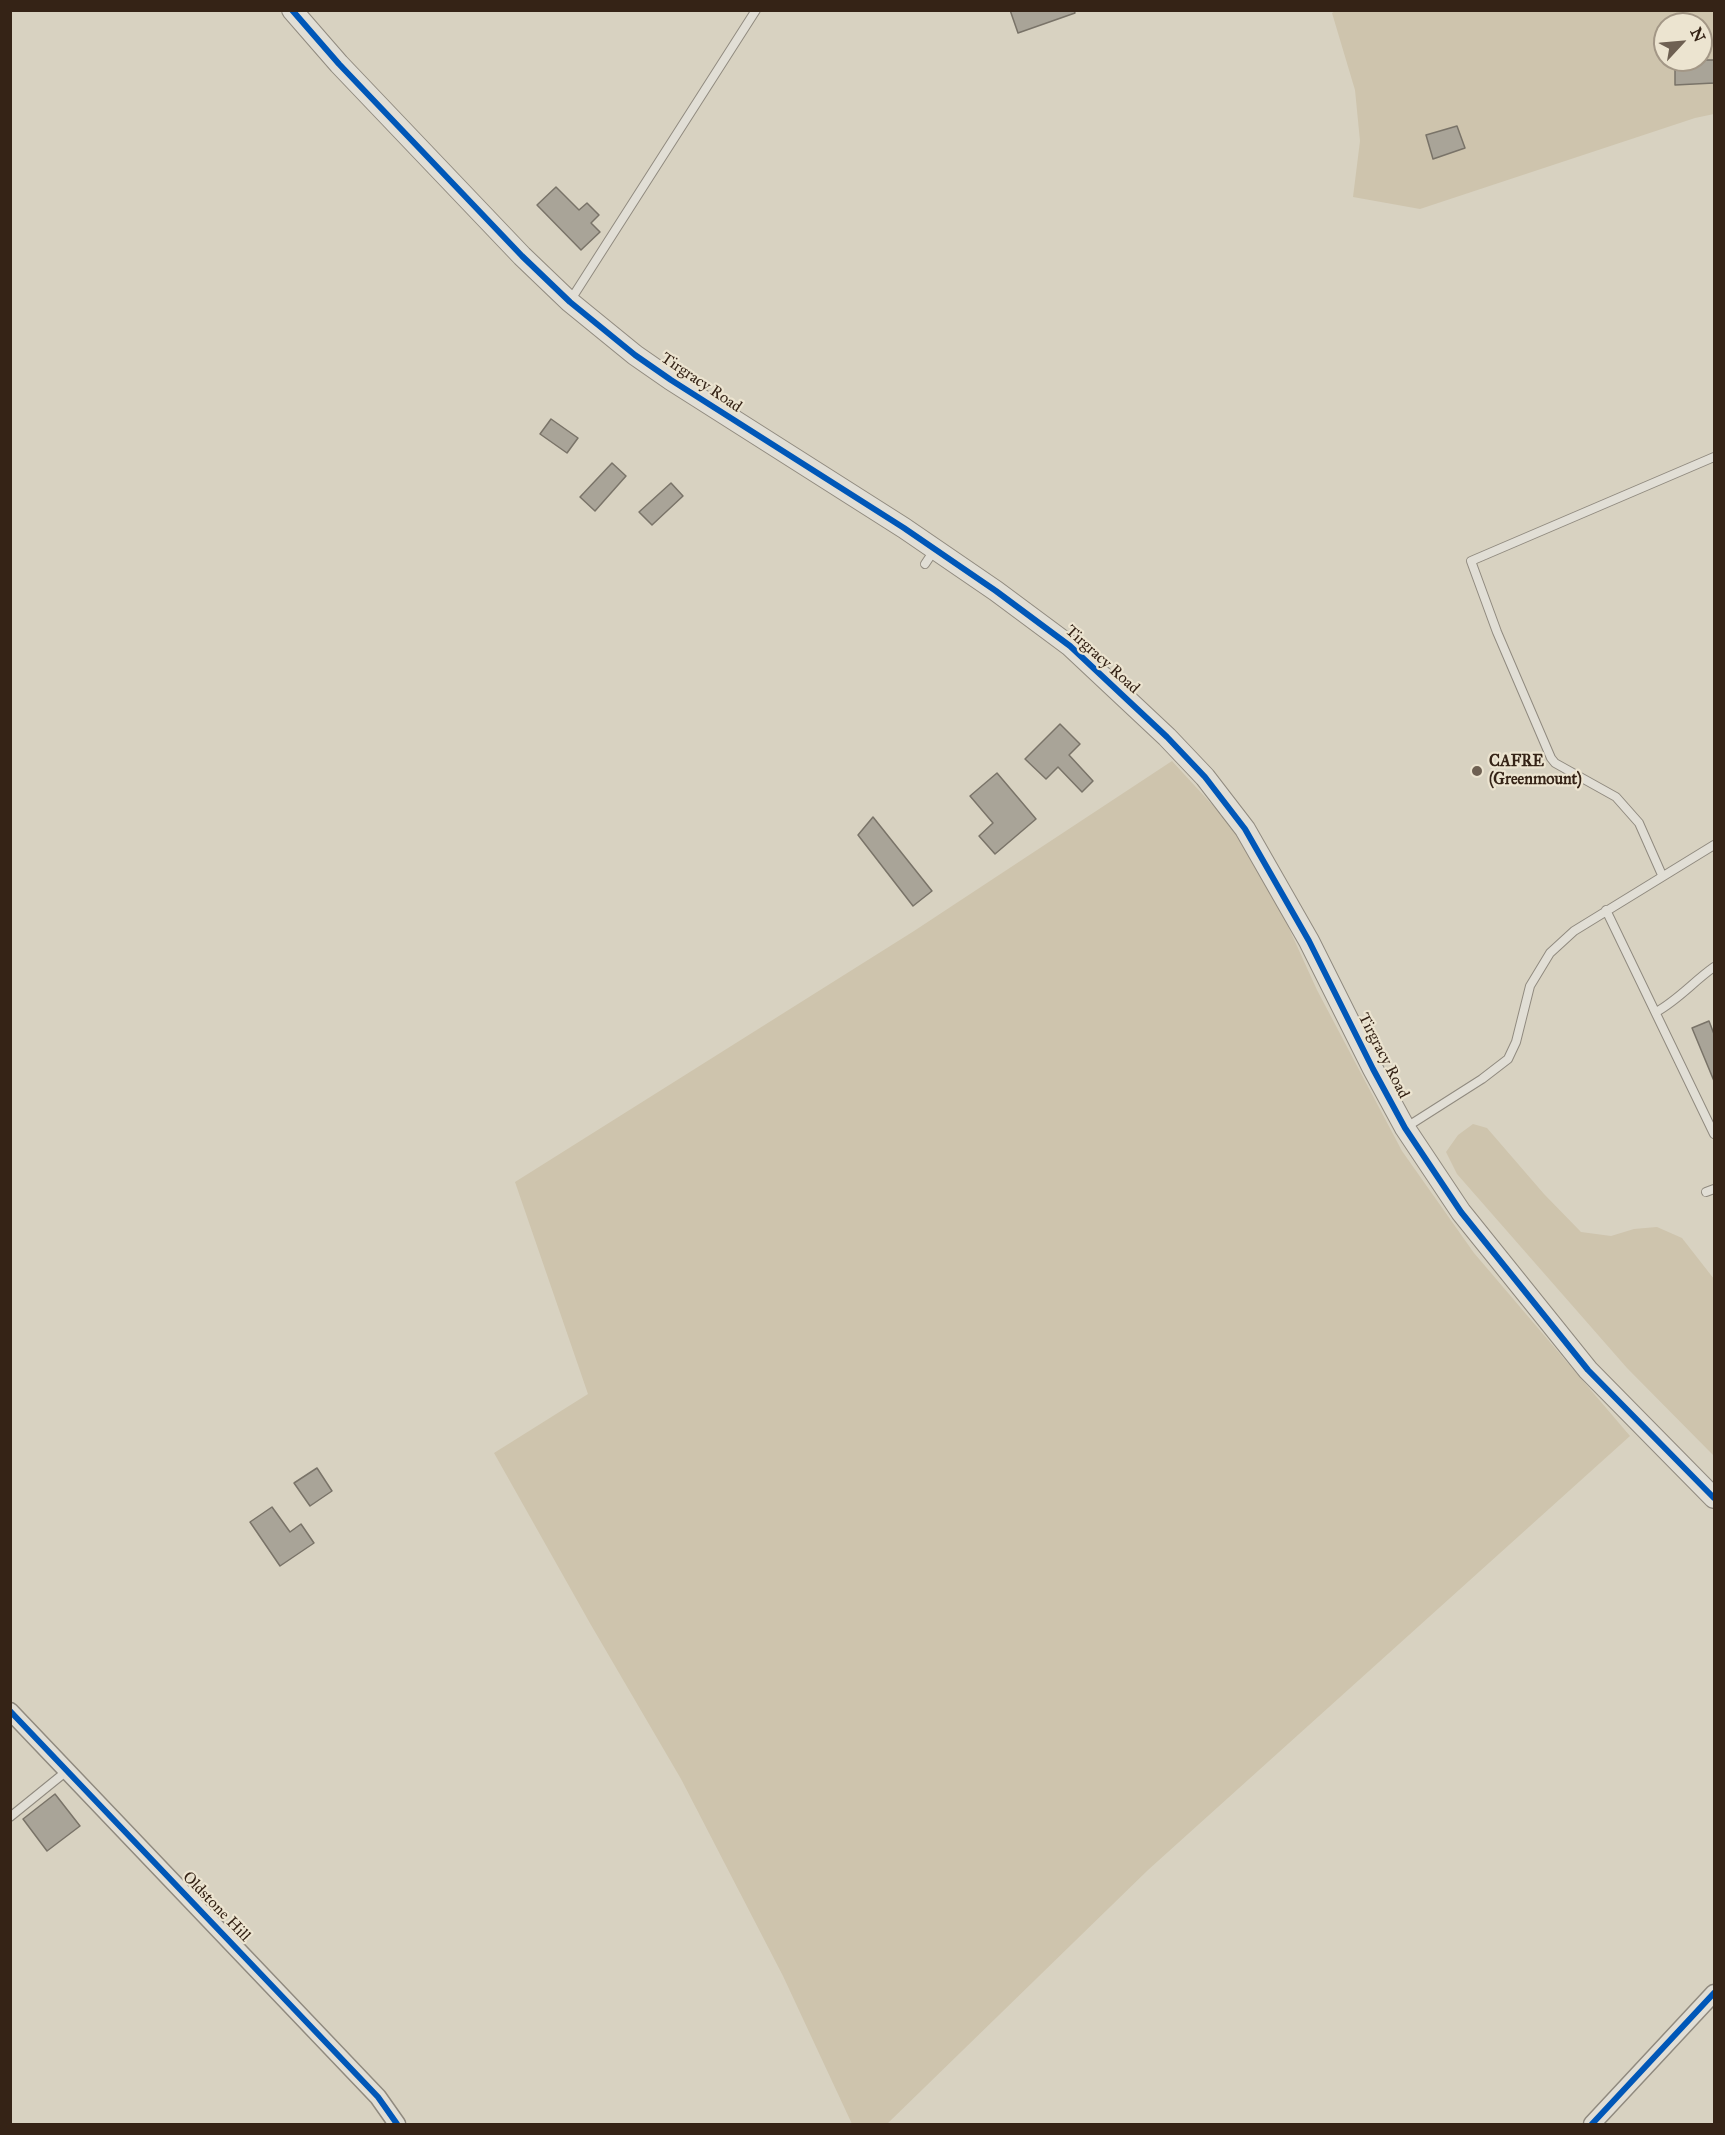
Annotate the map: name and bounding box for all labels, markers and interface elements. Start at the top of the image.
north arrow [1653,12,1713,72]
text: N [1686,24,1709,45]
street label: Tirgracy Road [657,349,745,417]
street label: Tirgracy Road [1061,622,1143,698]
place label: CAFRE (Greenmount) [1489,752,1582,790]
marker: CAFRE (Greenmount) [1470,764,1484,778]
street label: Tirgracy Road [1353,1010,1413,1102]
street label: Oldstone Hill [178,1868,254,1946]

